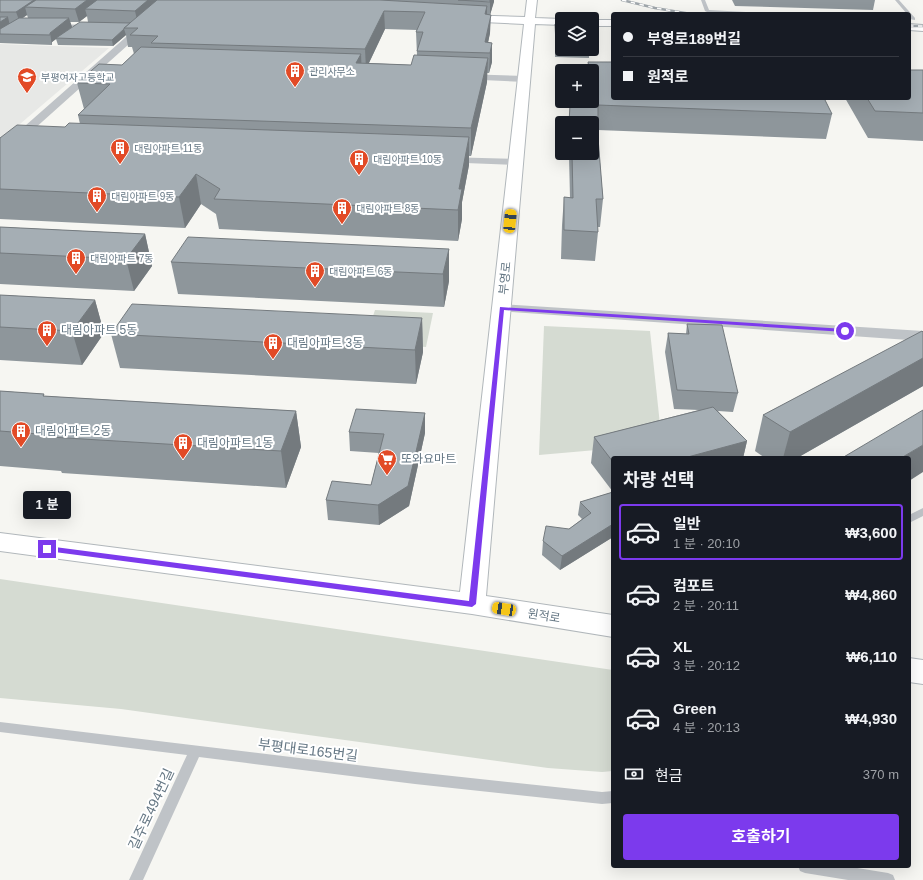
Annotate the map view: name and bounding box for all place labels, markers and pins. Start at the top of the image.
building icon: 관리사무소 [284,60,306,88]
school or university icon: 부평여자고등학교 [16,66,38,94]
place label: 관리사무소 [309,66,355,77]
place label: 부평여자고등학교 [41,72,115,83]
building icon: 대림아파트 11동 [109,137,131,165]
place label: 대림아파트 11동 [134,143,202,154]
building icon: 대림아파트 10동 [348,148,370,176]
place label: 대림아파트 10동 [373,154,442,165]
building icon: 대림아파트 9동 [86,185,108,213]
place label: 대림아파트 9동 [111,191,175,202]
building icon: 대림아파트 8동 [331,197,353,225]
place label: 대림아파트 8동 [356,203,420,214]
building icon: 대림아파트 7동 [65,247,87,275]
place label: 대림아파트 7동 [90,253,154,264]
building icon: 대림아파트 6동 [304,260,326,288]
place label: 대림아파트 6동 [329,266,393,277]
building icon: 대림아파트 5동 [36,319,58,347]
place label: 대림아파트 5동 [61,323,137,337]
building icon: 대림아파트 3동 [262,332,284,360]
place label: 대림아파트 3동 [287,336,363,350]
building icon: 대림아파트 2동 [10,420,32,448]
place label: 대림아파트 2동 [35,424,111,438]
building icon: 대림아파트 1동 [172,432,194,460]
place label: 대림아파트 1동 [197,436,273,450]
supermarket icon: 또와요마트 [376,448,398,476]
place label: 또와요마트 [401,452,456,466]

